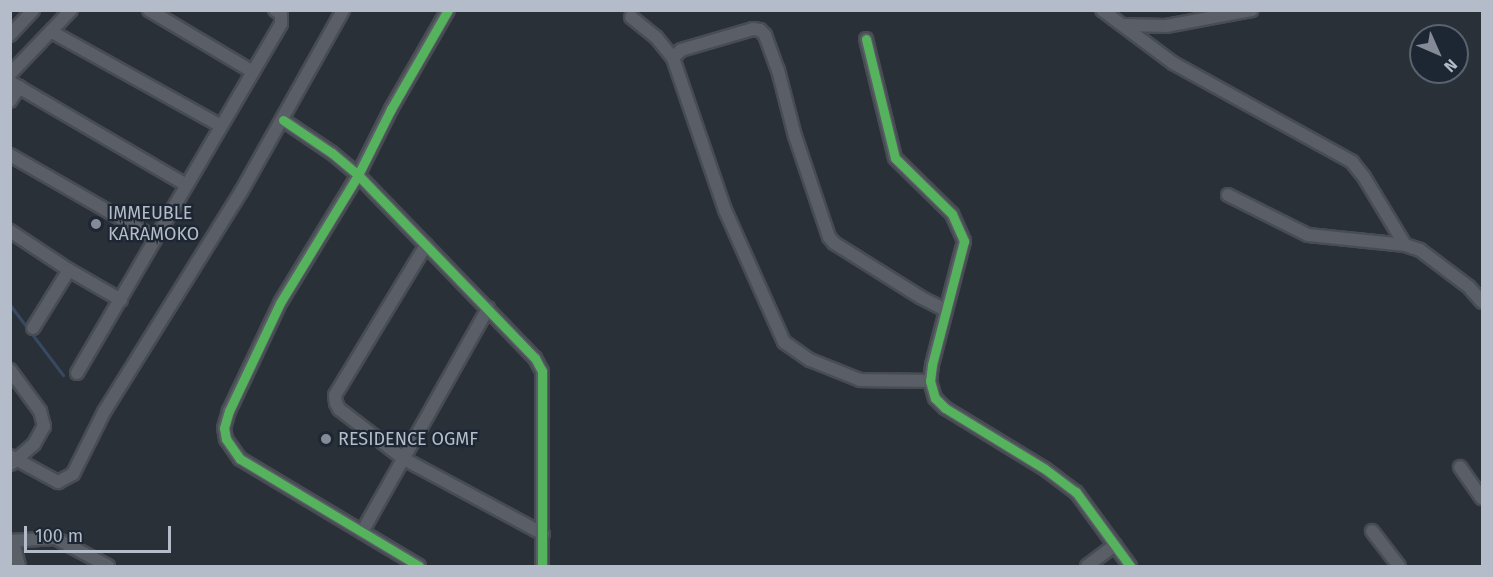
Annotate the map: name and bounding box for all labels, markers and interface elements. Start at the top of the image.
north arrow [1409,24,1469,84]
text: N [1440,55,1461,76]
place label: IMMEUBLE KARAMOKO [108,203,199,246]
marker: IMMEUBLE KARAMOKO [89,217,103,231]
place label: RESIDENCE OGMF [338,428,478,450]
marker: RESIDENCE OGMF [319,432,333,446]
scale bar [27,514,174,552]
text: 100 m [35,525,83,547]

